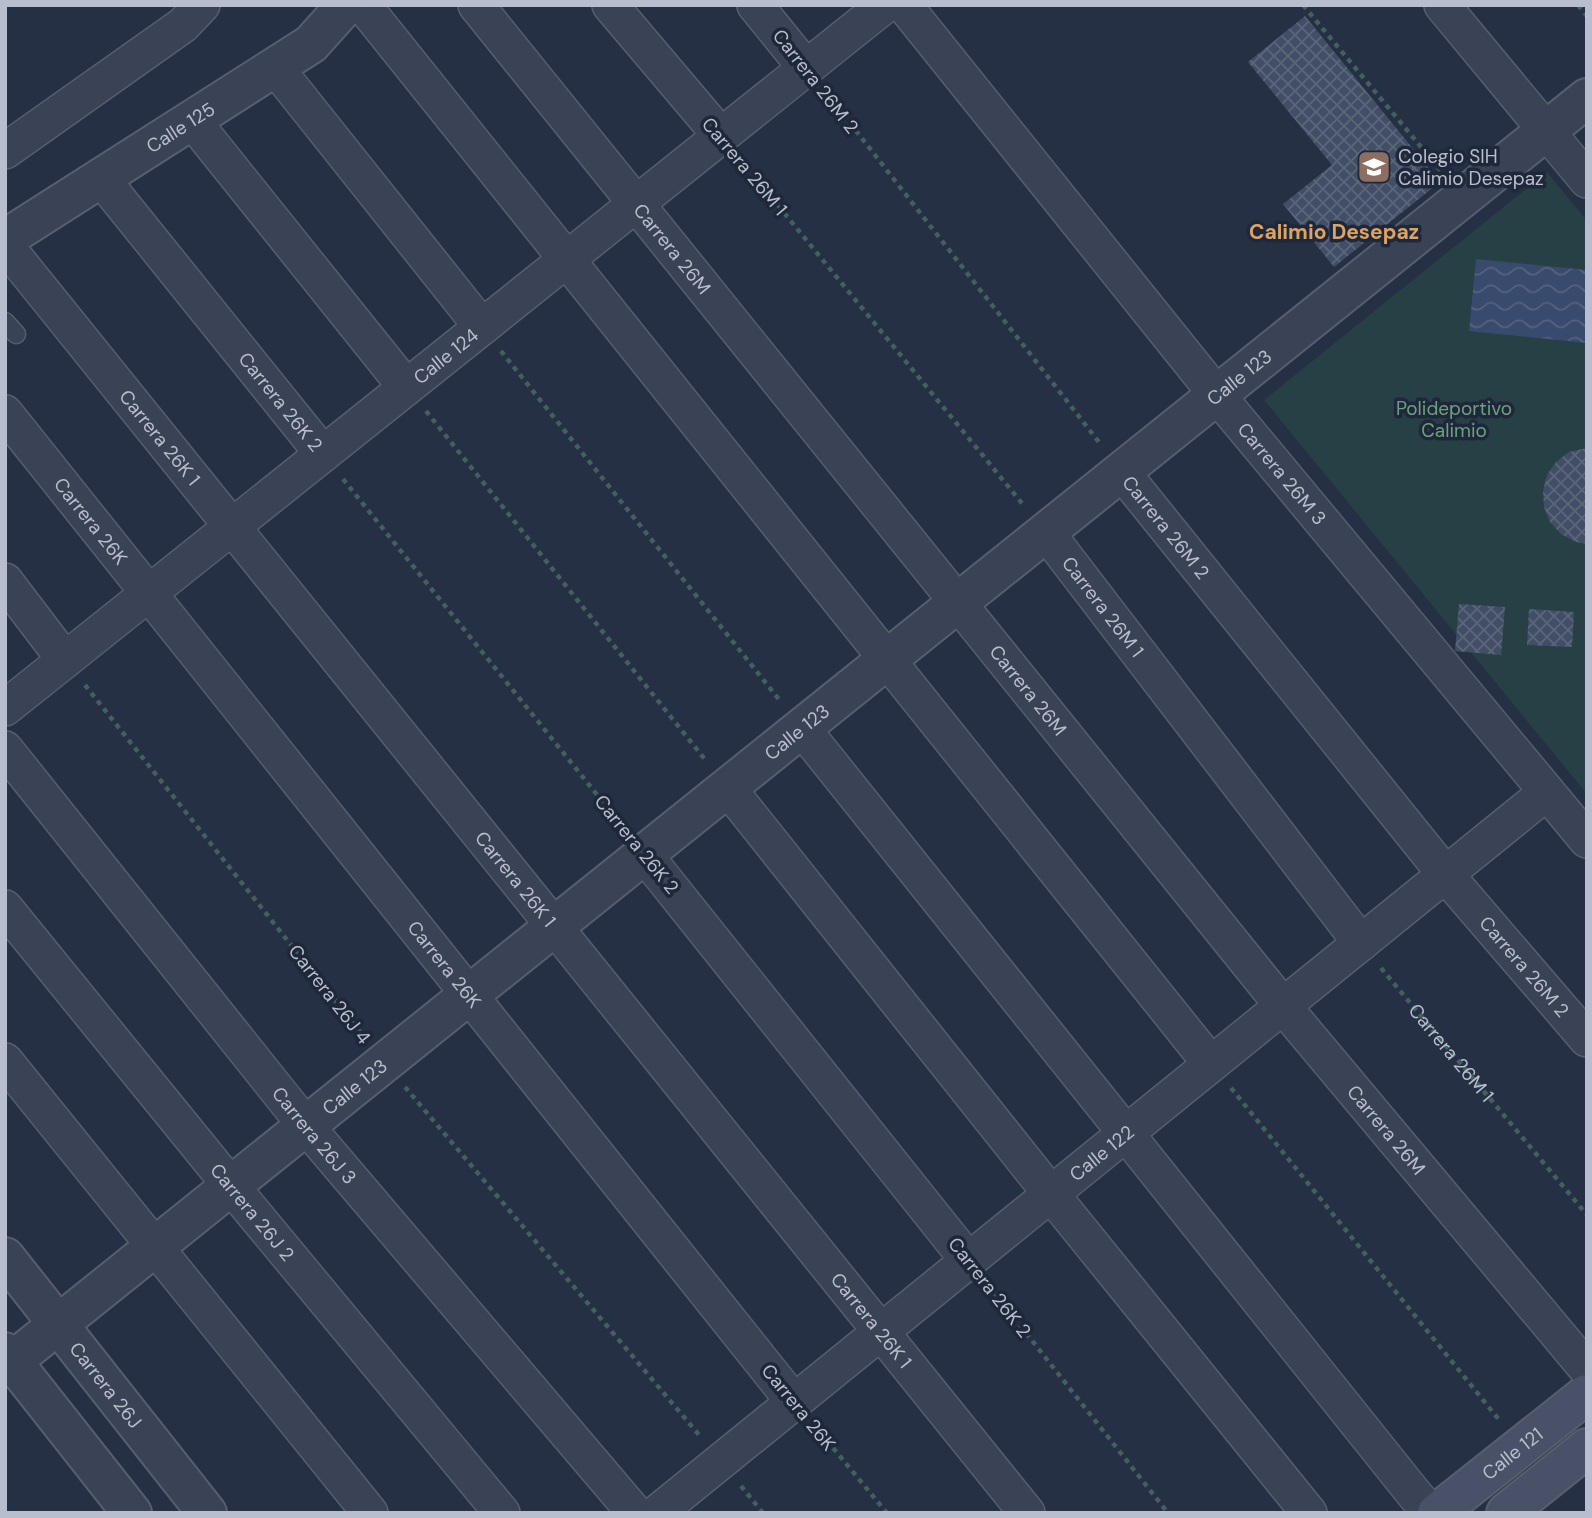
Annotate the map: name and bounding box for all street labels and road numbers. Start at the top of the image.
street label: Carrera 26M 2 [767,24,864,139]
street label: Calle 125 [142,96,220,159]
street label: Carrera 26M 1 [696,112,793,221]
street label: Carrera 26M [628,198,716,300]
street label: Calle 124 [408,323,484,390]
street label: Calle 123 [1202,344,1277,411]
street label: Carrera 26K 2 [233,347,328,457]
street label: Carrera 26K 1 [114,385,206,491]
street label: Carrera 26M 3 [1232,417,1332,530]
street label: Carrera 26M 2 [1117,471,1215,584]
street label: Carrera 26K [48,472,133,570]
street label: Carrera 26M 1 [1056,551,1149,662]
street label: Carrera 26M [984,640,1072,741]
street label: Calle 123 [759,699,835,766]
street label: Carrera 26K 2 [589,789,684,899]
street label: Carrera 26K 1 [469,826,562,932]
street label: Carrera 26M 2 [1474,911,1575,1023]
street label: Carrera 26K [402,916,487,1013]
street label: Carrera 26J 4 [283,939,376,1049]
street label: Carrera 26M 1 [1403,998,1499,1107]
street label: Calle 123 [317,1053,392,1121]
street label: Carrera 26M [1341,1080,1431,1180]
street label: Carrera 26J 3 [266,1082,362,1190]
street label: Calle 122 [1064,1120,1139,1187]
street label: Carrera 26J 2 [205,1158,300,1266]
street label: Carrera 26K 2 [943,1232,1037,1343]
street label: Carrera 26K 1 [825,1268,917,1374]
street label: Carrera 26J [64,1337,147,1434]
street label: Carrera 26K [756,1359,841,1456]
street label: Calle 121 [1477,1422,1548,1486]

